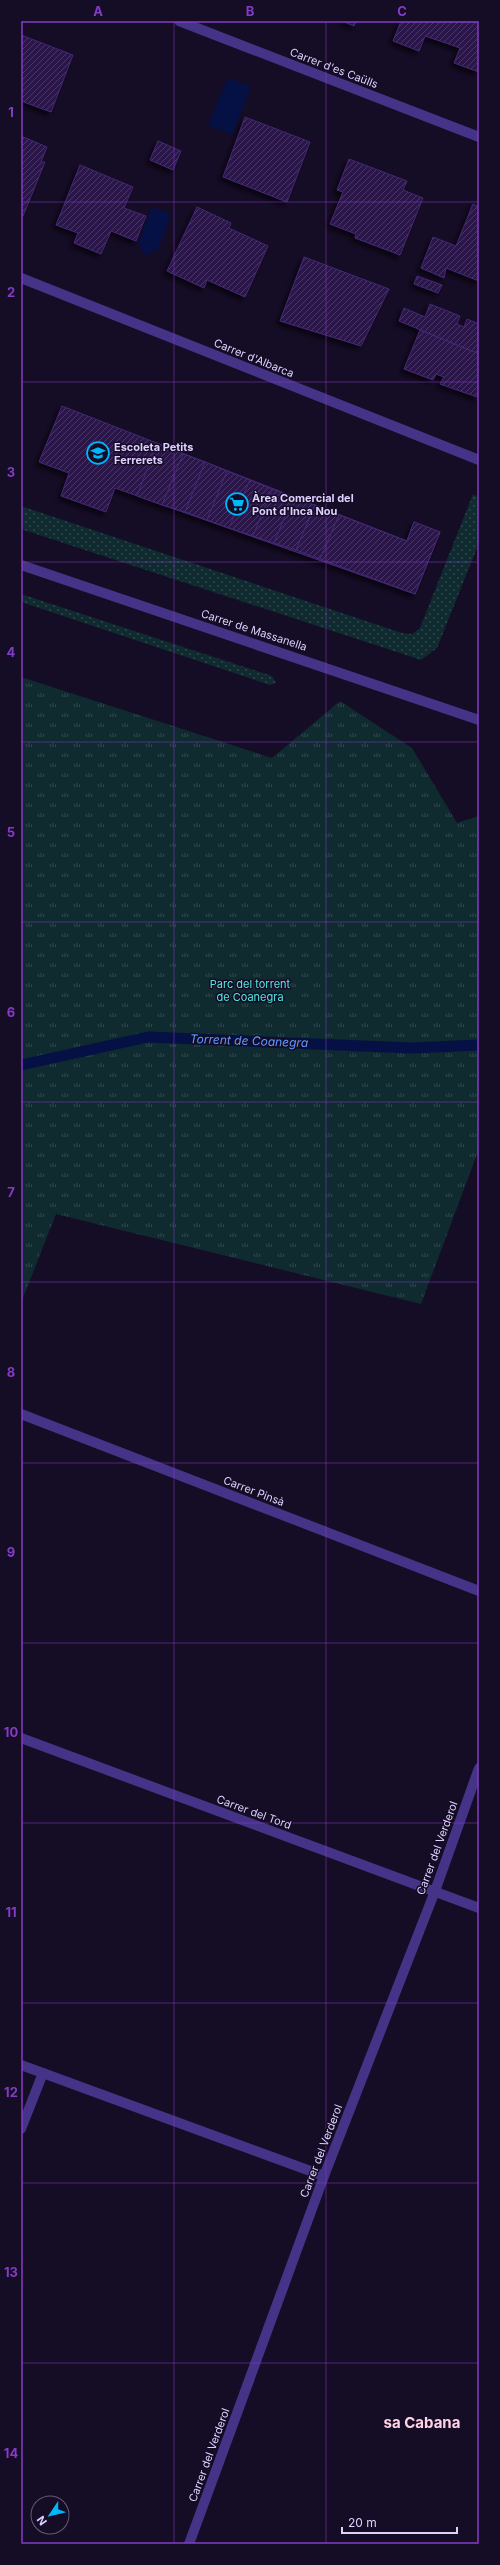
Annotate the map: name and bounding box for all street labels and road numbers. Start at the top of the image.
street label: Carrer d'es Caülls [288,45,380,91]
street label: Carrer d'Albarca [212,336,296,380]
street label: Carrer de Massanella [199,606,309,654]
street label: Carrer Pinsà [221,1473,287,1509]
street label: Carrer del Tord [215,1792,293,1832]
street label: Carrer del Verderol [414,1799,460,1897]
street label: Carrer del Verderol [297,2102,345,2200]
street label: Carrer del Verderol [186,2406,232,2504]

